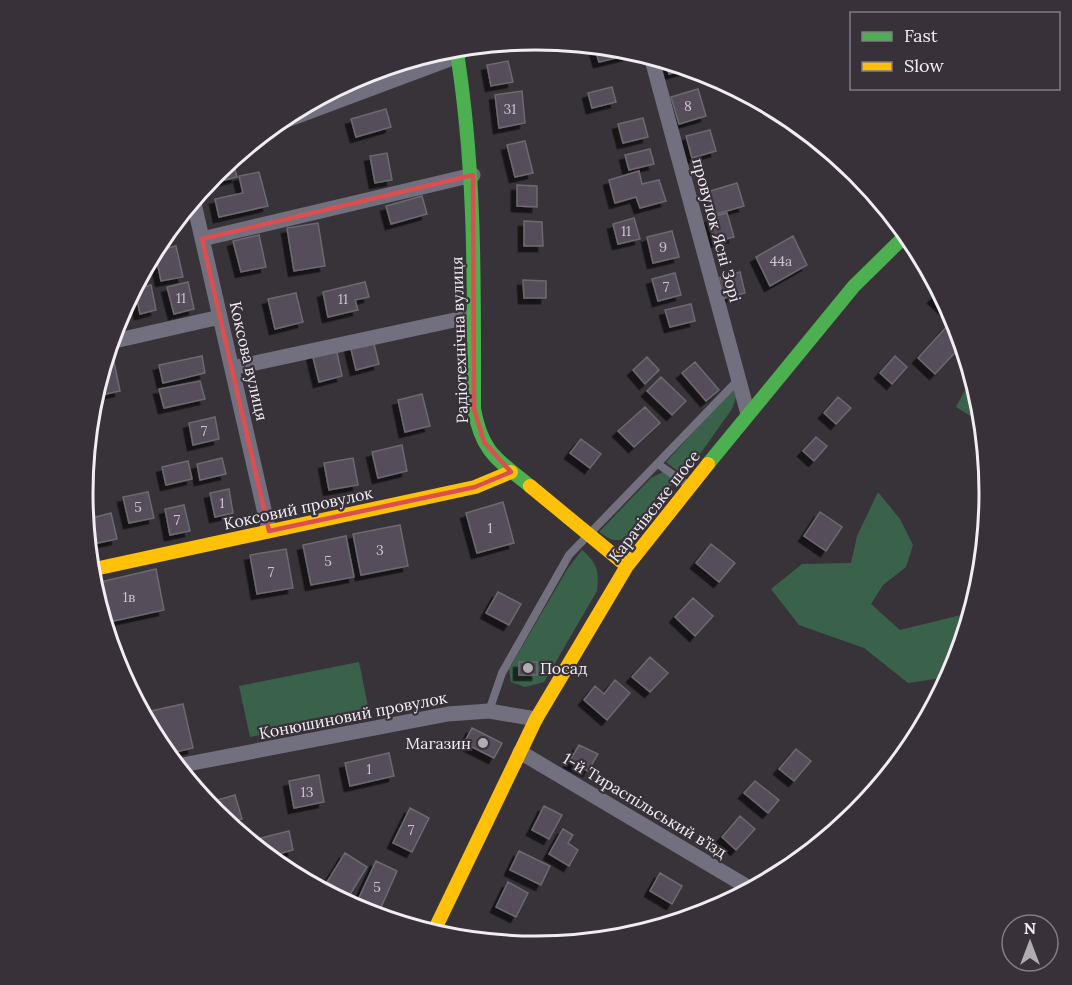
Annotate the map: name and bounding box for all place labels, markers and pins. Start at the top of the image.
place label: Посад [540,658,588,678]
marker: Посад [521,661,535,675]
place label: Магазин [405,733,471,753]
marker: Магазин [476,736,490,750]

